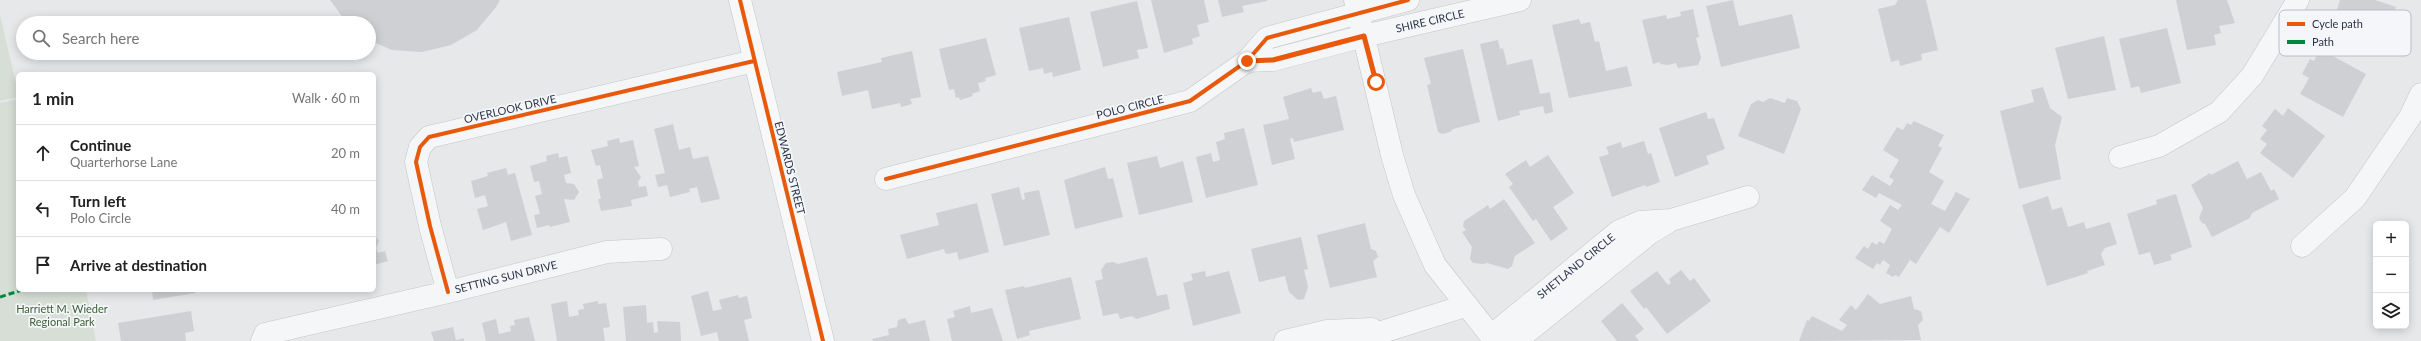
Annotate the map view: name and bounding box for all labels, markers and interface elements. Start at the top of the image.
street label: SHIRE CIRCLE [1394,6,1466,35]
legend [2279,10,2411,56]
search box [16,16,376,60]
text: Cycle path [2312,17,2363,30]
icon: search [30,27,52,49]
text: Search here [62,29,139,47]
text: Path [2312,35,2334,48]
route end [1238,52,1256,70]
route start [1367,73,1385,91]
text: 1 min [32,88,74,109]
text: Walk · 60 m [292,90,360,106]
street label: OVERLOOK DRIVE [462,92,557,125]
street label: POLO CIRCLE [1095,92,1165,121]
street label: EDWARDS STREET [773,120,808,216]
text: Continue [70,136,131,154]
icon: ahead [32,142,54,164]
text: 20 m [331,145,360,161]
text: Quarterhorse Lane [70,154,177,170]
text: Turn left [70,192,126,210]
icon: left [32,198,54,220]
text: 40 m [331,201,360,217]
text: Polo Circle [70,210,131,226]
map controls [2373,221,2409,329]
button: + [2373,221,2409,257]
street label: SHETLAND CIRCLE [1534,230,1617,301]
icon: arrive [32,254,54,276]
text: Arrive at destination [70,256,207,274]
street label: SETTING SUN DRIVE [453,257,558,296]
button: − [2373,257,2409,293]
button: layers [2373,293,2409,329]
park label: Harriett M. Wieder Regional Park [16,302,108,328]

